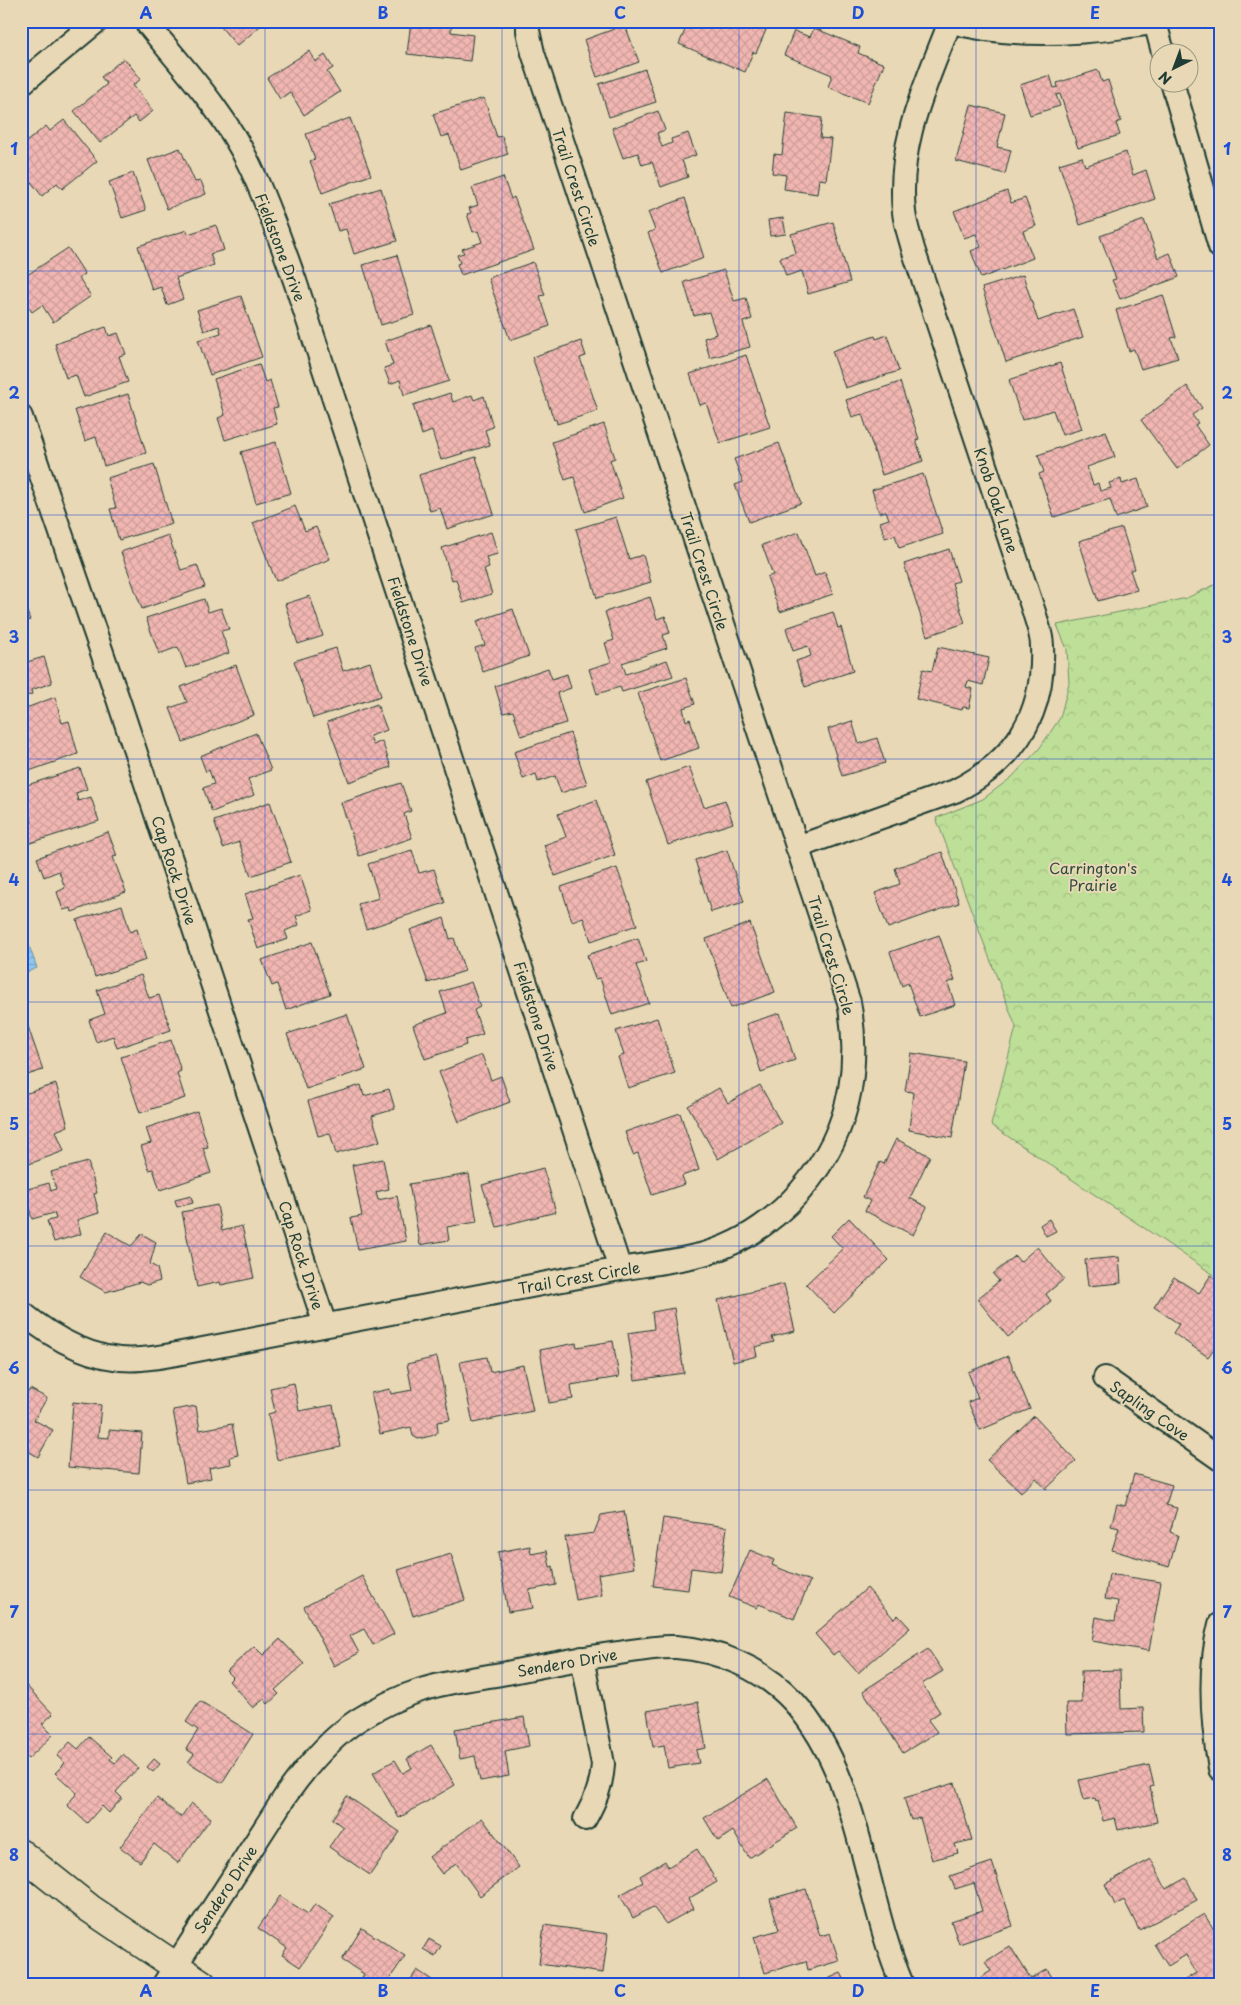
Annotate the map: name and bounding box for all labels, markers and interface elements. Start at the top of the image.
text: A [140,0,153,24]
text: B [378,0,389,24]
text: C [614,0,626,24]
text: D [852,0,864,24]
text: E [1090,0,1100,24]
north arrow [1148,42,1198,92]
text: N [1154,67,1176,90]
street label: Trail Crest Circle [547,125,607,249]
text: 1 [10,136,18,160]
text: 1 [1223,136,1231,160]
street label: Fieldstone Drive [250,190,312,304]
text: 2 [8,380,20,404]
text: 2 [1221,380,1233,404]
street label: Knob Oak Lane [969,444,1025,556]
street label: Trail Crest Circle [675,509,735,633]
street label: Fieldstone Drive [382,573,440,689]
text: 3 [9,624,19,648]
text: 3 [1222,624,1232,648]
street label: Cap Rock Drive [147,812,203,928]
park label: Carrington's Prairie [1049,856,1137,896]
text: 4 [9,867,20,891]
text: 4 [1222,867,1233,891]
street label: Trail Crest Circle [803,892,861,1018]
street label: Fieldstone Drive [508,958,566,1074]
text: 5 [9,1111,19,1135]
text: 5 [1222,1111,1232,1135]
street label: Cap Rock Drive [274,1197,330,1313]
street label: Trail Crest Circle [516,1255,642,1299]
text: 6 [8,1355,20,1379]
text: 6 [1221,1355,1233,1379]
street label: Sapling Cove [1106,1374,1194,1446]
text: 7 [9,1599,19,1623]
text: 7 [1222,1599,1232,1623]
street label: Sendero Drive [515,1642,619,1682]
street label: Sendero Drive [188,1840,262,1938]
text: 8 [9,1842,19,1866]
text: 8 [1222,1842,1232,1866]
text: A [140,1978,153,2002]
text: B [378,1978,389,2002]
text: C [614,1978,626,2002]
text: D [852,1978,864,2002]
text: E [1090,1978,1100,2002]

